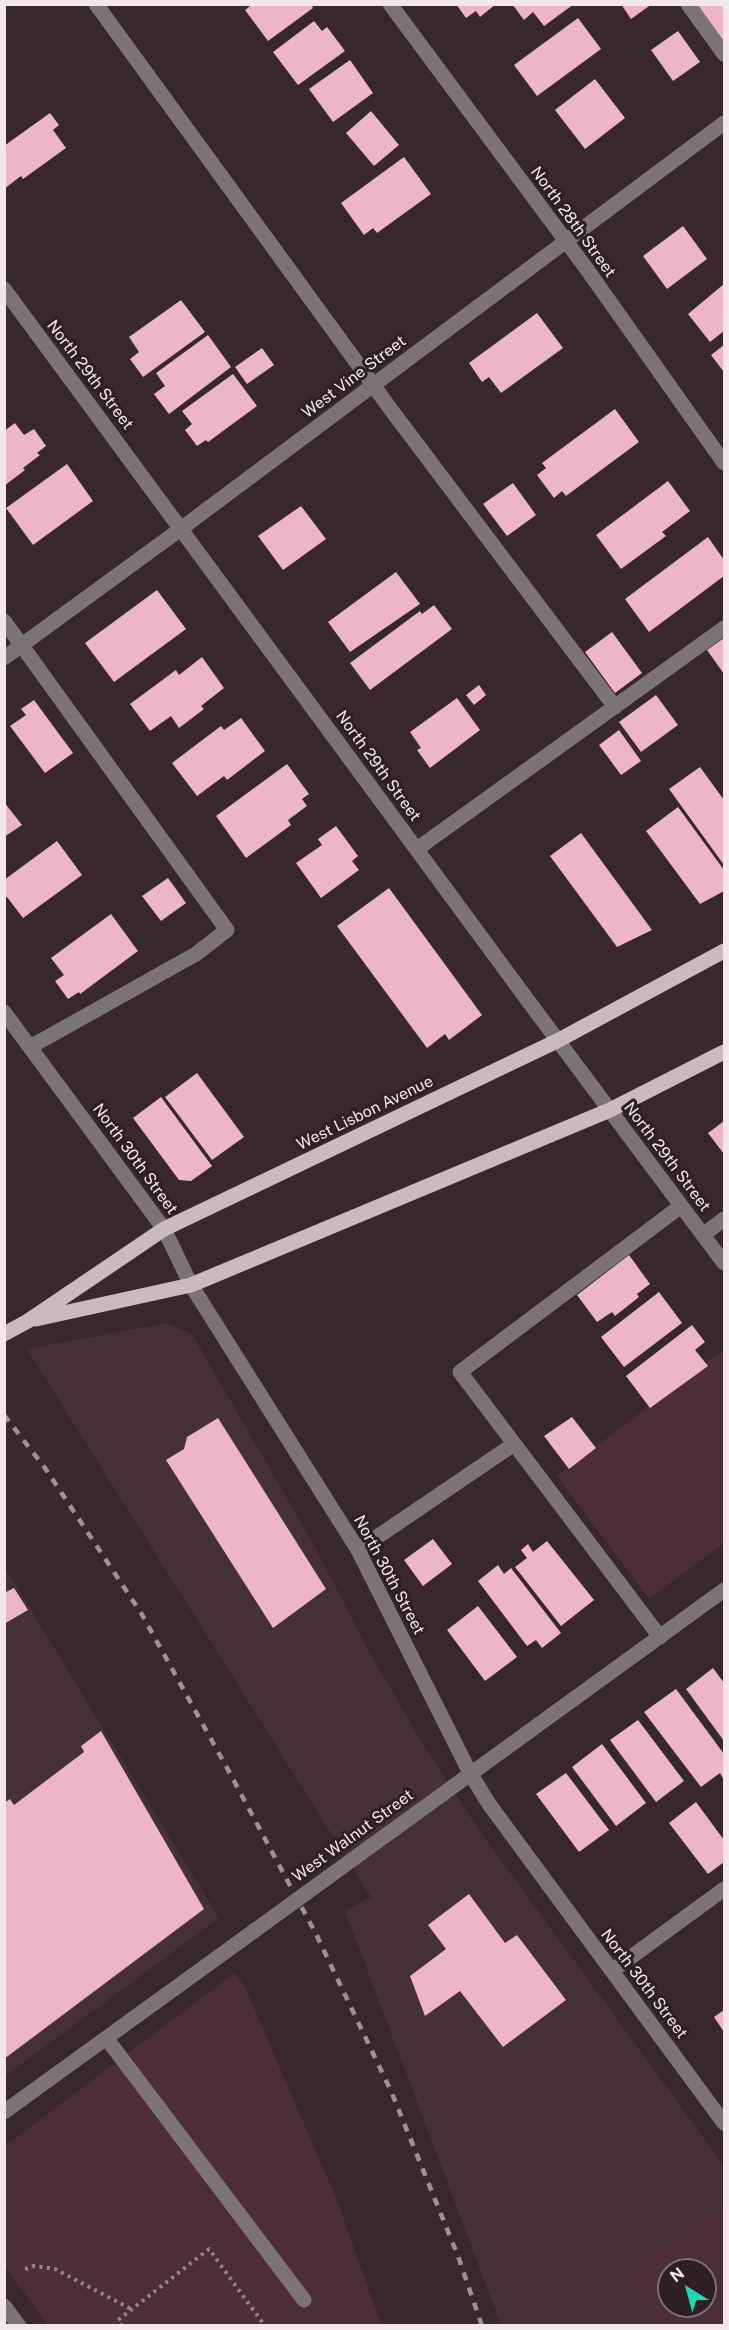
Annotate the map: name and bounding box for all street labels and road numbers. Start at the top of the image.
street label: North 28th Street [526,163,620,281]
street label: North 29th Street [43,317,137,433]
street label: West Vine Street [298,332,410,422]
street label: North 29th Street [331,707,425,825]
street label: West Lisbon Avenue [294,1072,436,1154]
street label: North 29th Street [620,1099,714,1215]
street label: North 30th Street [88,1100,182,1218]
street label: North 30th Street [349,1512,429,1638]
street label: West Walnut Street [289,1786,417,1886]
street label: North 30th Street [597,1925,691,2043]

